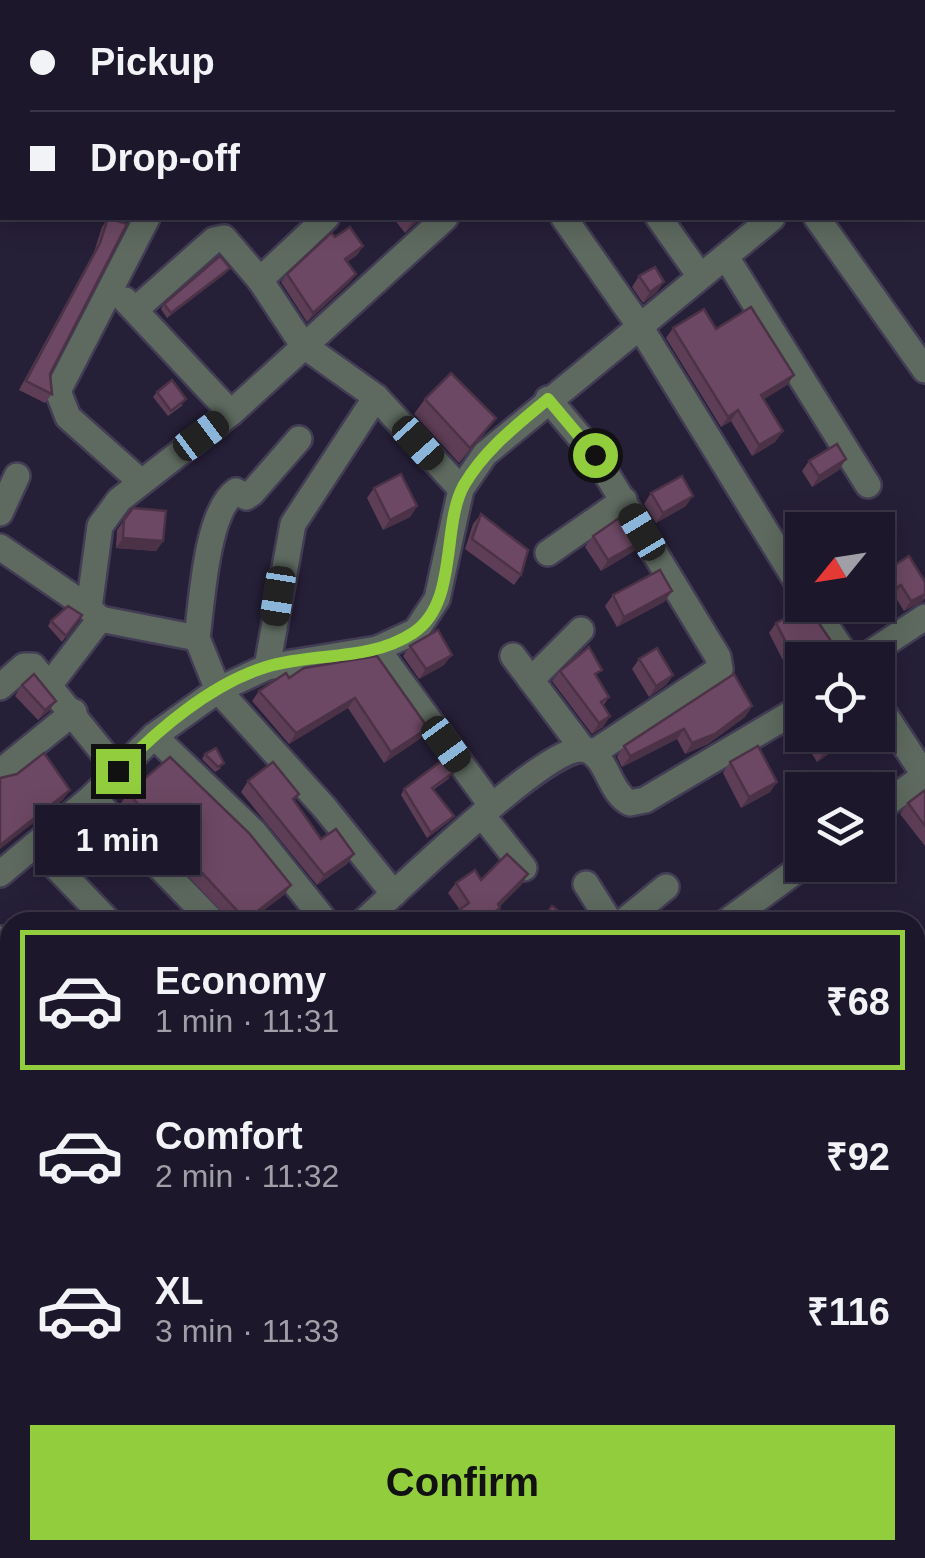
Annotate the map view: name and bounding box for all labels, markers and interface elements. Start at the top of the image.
text: Pickup [90,41,215,83]
text: Drop-off [90,137,240,179]
car [168,406,234,466]
car [387,411,449,475]
route start [573,433,618,478]
car [614,499,670,565]
north arrow [785,512,895,622]
map controls [785,512,895,882]
car [258,564,298,628]
button: locate [785,642,895,752]
car [416,711,476,777]
route end [96,749,141,794]
button: layers [785,772,895,882]
callout: 1 min [36,806,200,876]
text: 1 min [76,822,159,858]
icon: car [35,955,125,1045]
text: Economy [155,960,326,1002]
text: ₹68 [826,981,890,1023]
text: 1 min · 11:31 [155,1003,339,1039]
icon: car [35,1110,125,1200]
text: Comfort [155,1115,303,1157]
text: ₹92 [826,1136,890,1178]
text: 2 min · 11:32 [155,1158,339,1194]
icon: car [35,1265,125,1355]
text: XL [155,1270,204,1312]
text: ₹116 [807,1291,890,1333]
text: 3 min · 11:33 [155,1313,339,1349]
button: Confirm [30,1425,895,1540]

